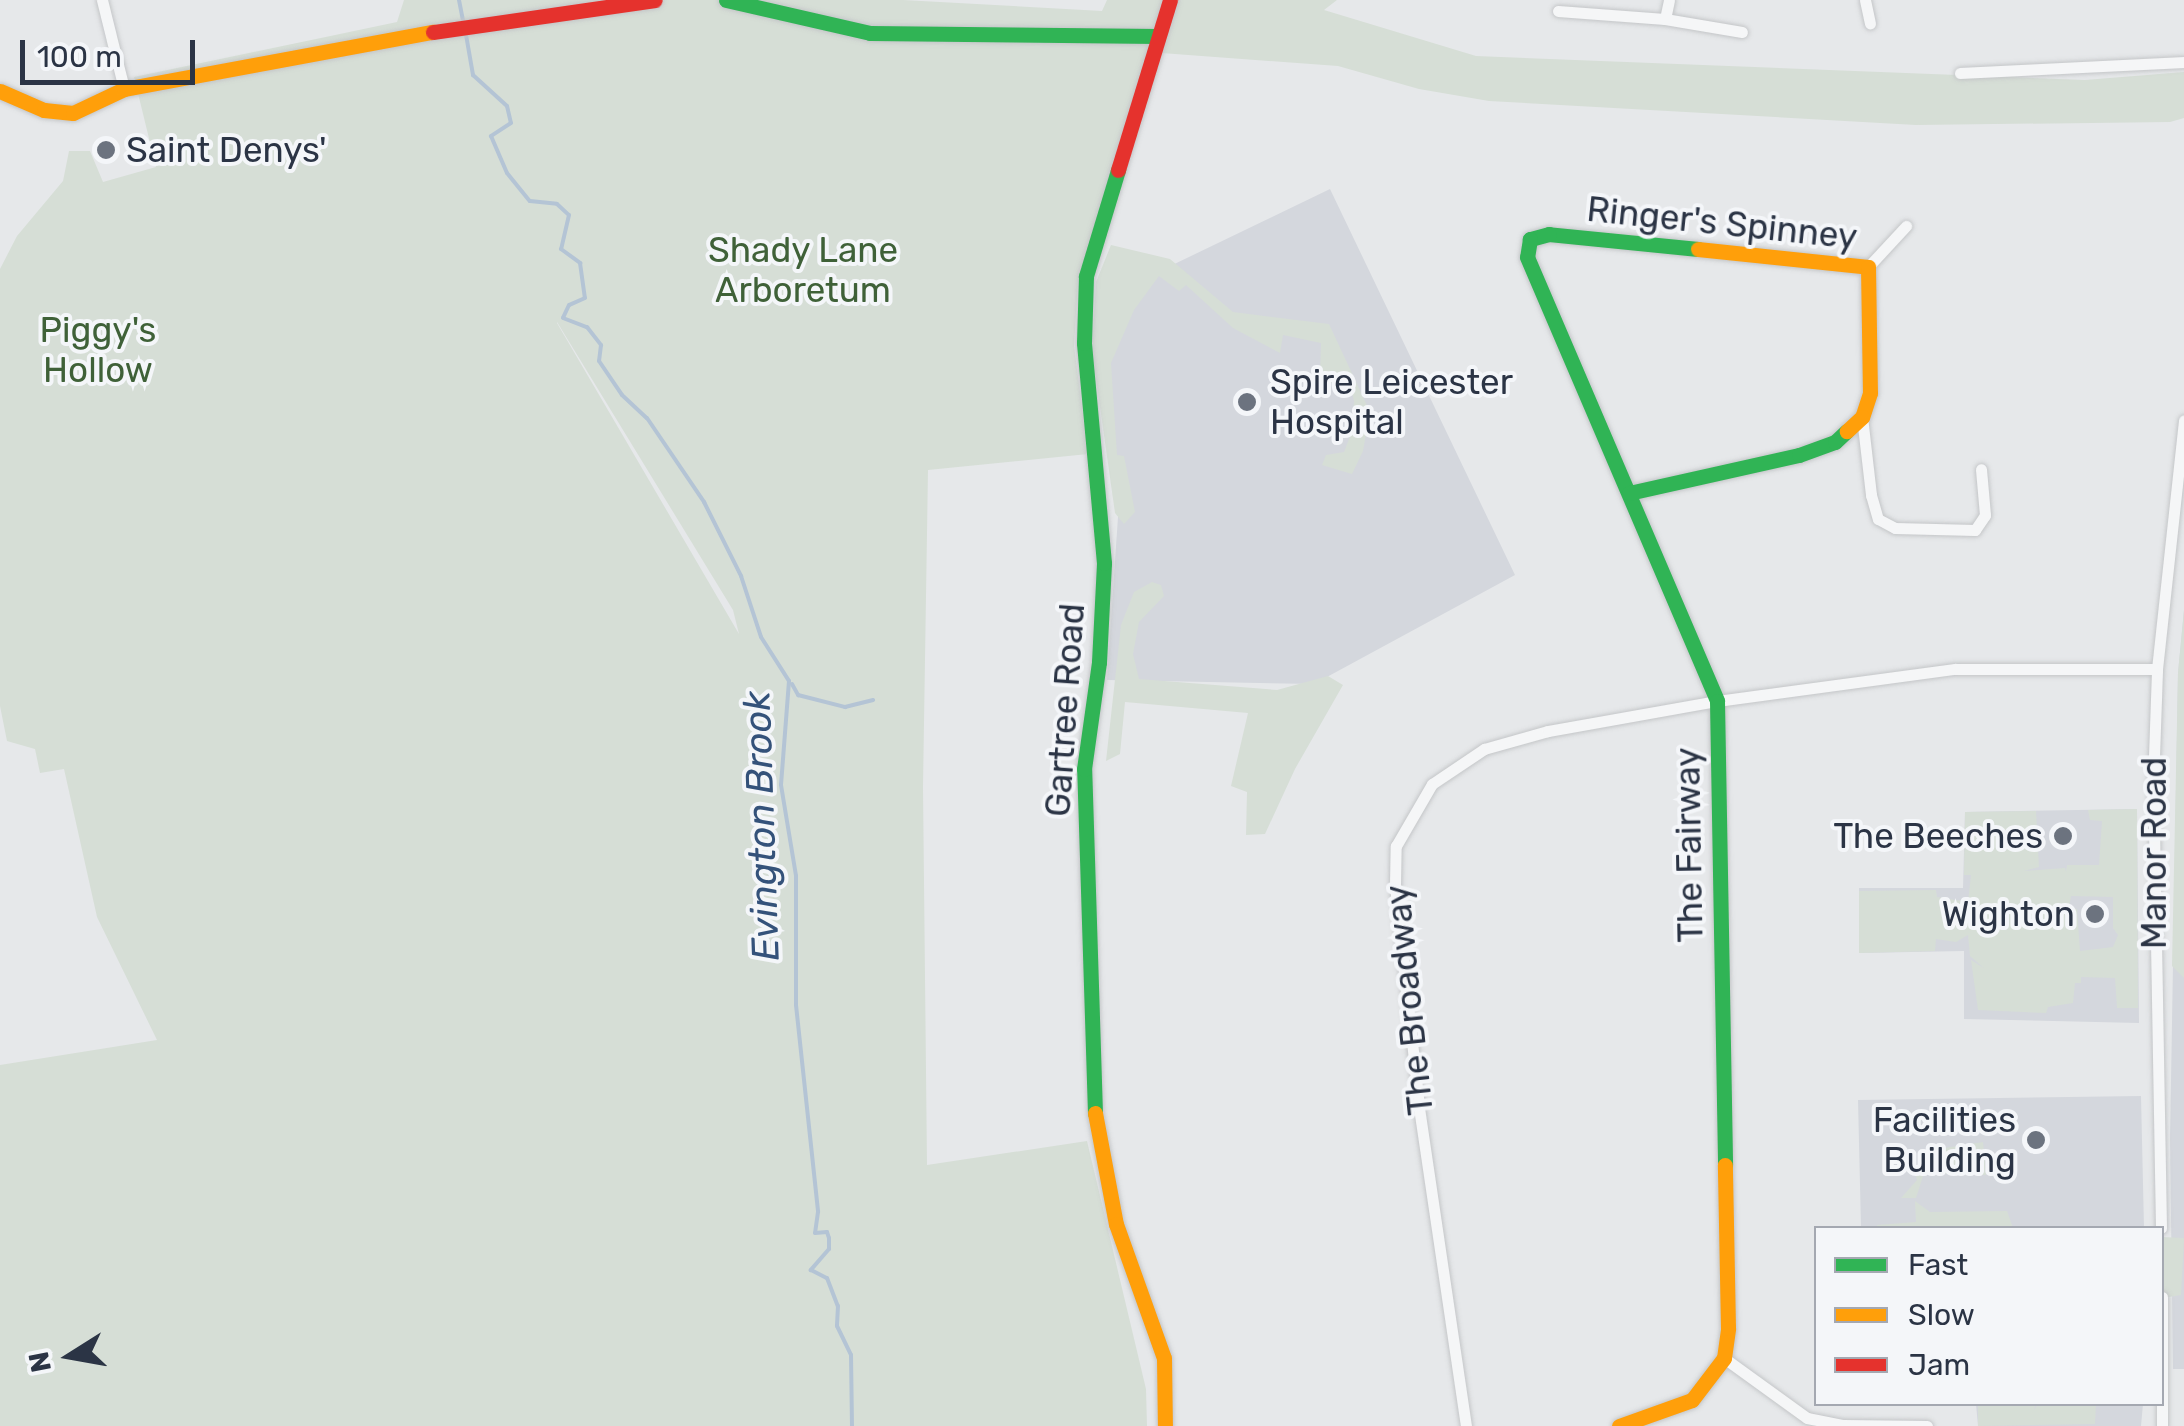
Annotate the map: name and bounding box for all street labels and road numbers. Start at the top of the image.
street label: Ringer's Spinney [1585,188,1859,258]
street label: Gartree Road [1037,602,1093,818]
street label: The Fairway [1666,747,1712,943]
street label: Manor Road [2133,756,2175,950]
street label: The Broadway [1376,883,1442,1117]

